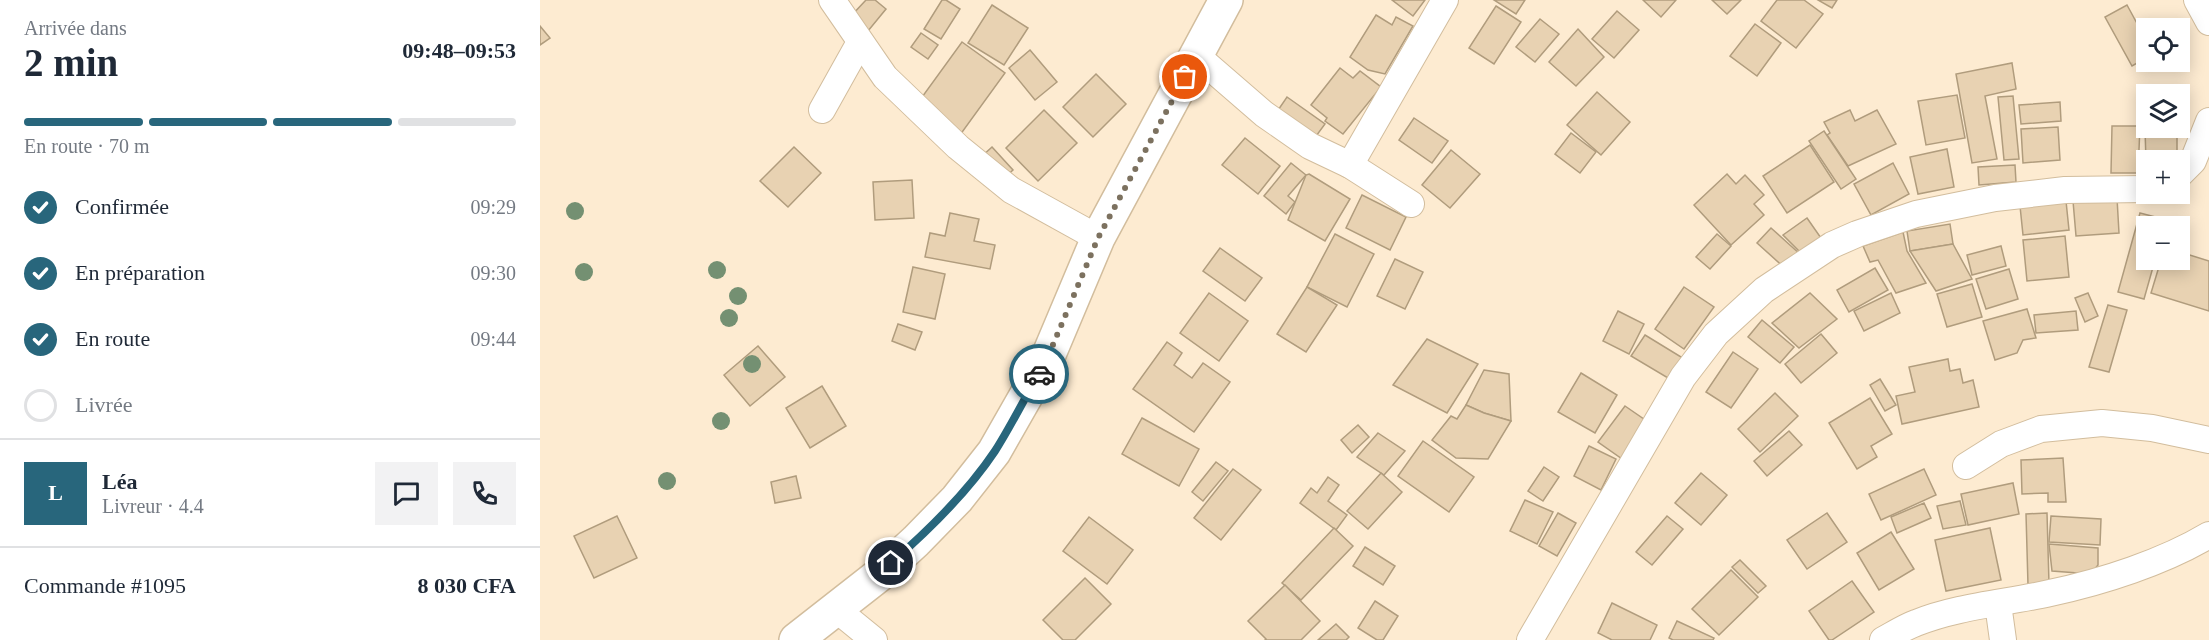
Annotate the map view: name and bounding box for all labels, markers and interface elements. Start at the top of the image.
text: Arrivée dans [24,17,127,39]
map controls [2136,18,2190,270]
button: locate [2136,18,2190,72]
text: 09:48–09:53 [402,38,516,63]
text: 2 min [24,41,118,84]
pin [1159,51,1210,102]
icon: bag [1168,60,1201,93]
button: layers [2136,84,2190,138]
text: En route · 70 m [24,135,150,157]
button: + [2136,150,2190,204]
icon: check [24,191,57,224]
text: Confirmée [75,194,169,219]
text: 09:29 [470,196,516,218]
button: − [2136,216,2190,270]
icon: check [24,257,57,290]
text: En préparation [75,260,205,285]
text: 09:30 [470,262,516,284]
icon: check [24,323,57,356]
text: En route [75,326,150,351]
text: 09:44 [470,328,516,350]
courier [1009,344,1069,404]
icon: car [1023,358,1056,391]
text: Livrée [75,392,132,417]
button: chat [375,462,438,525]
button: phone [453,462,516,525]
text: Léa [102,469,137,494]
text: L [48,480,63,505]
text: Livreur · 4.4 [102,495,204,517]
pin [865,537,916,588]
icon: home [874,546,907,579]
text: Commande #1095 [24,573,186,598]
text: 8 030 CFA [417,573,516,598]

